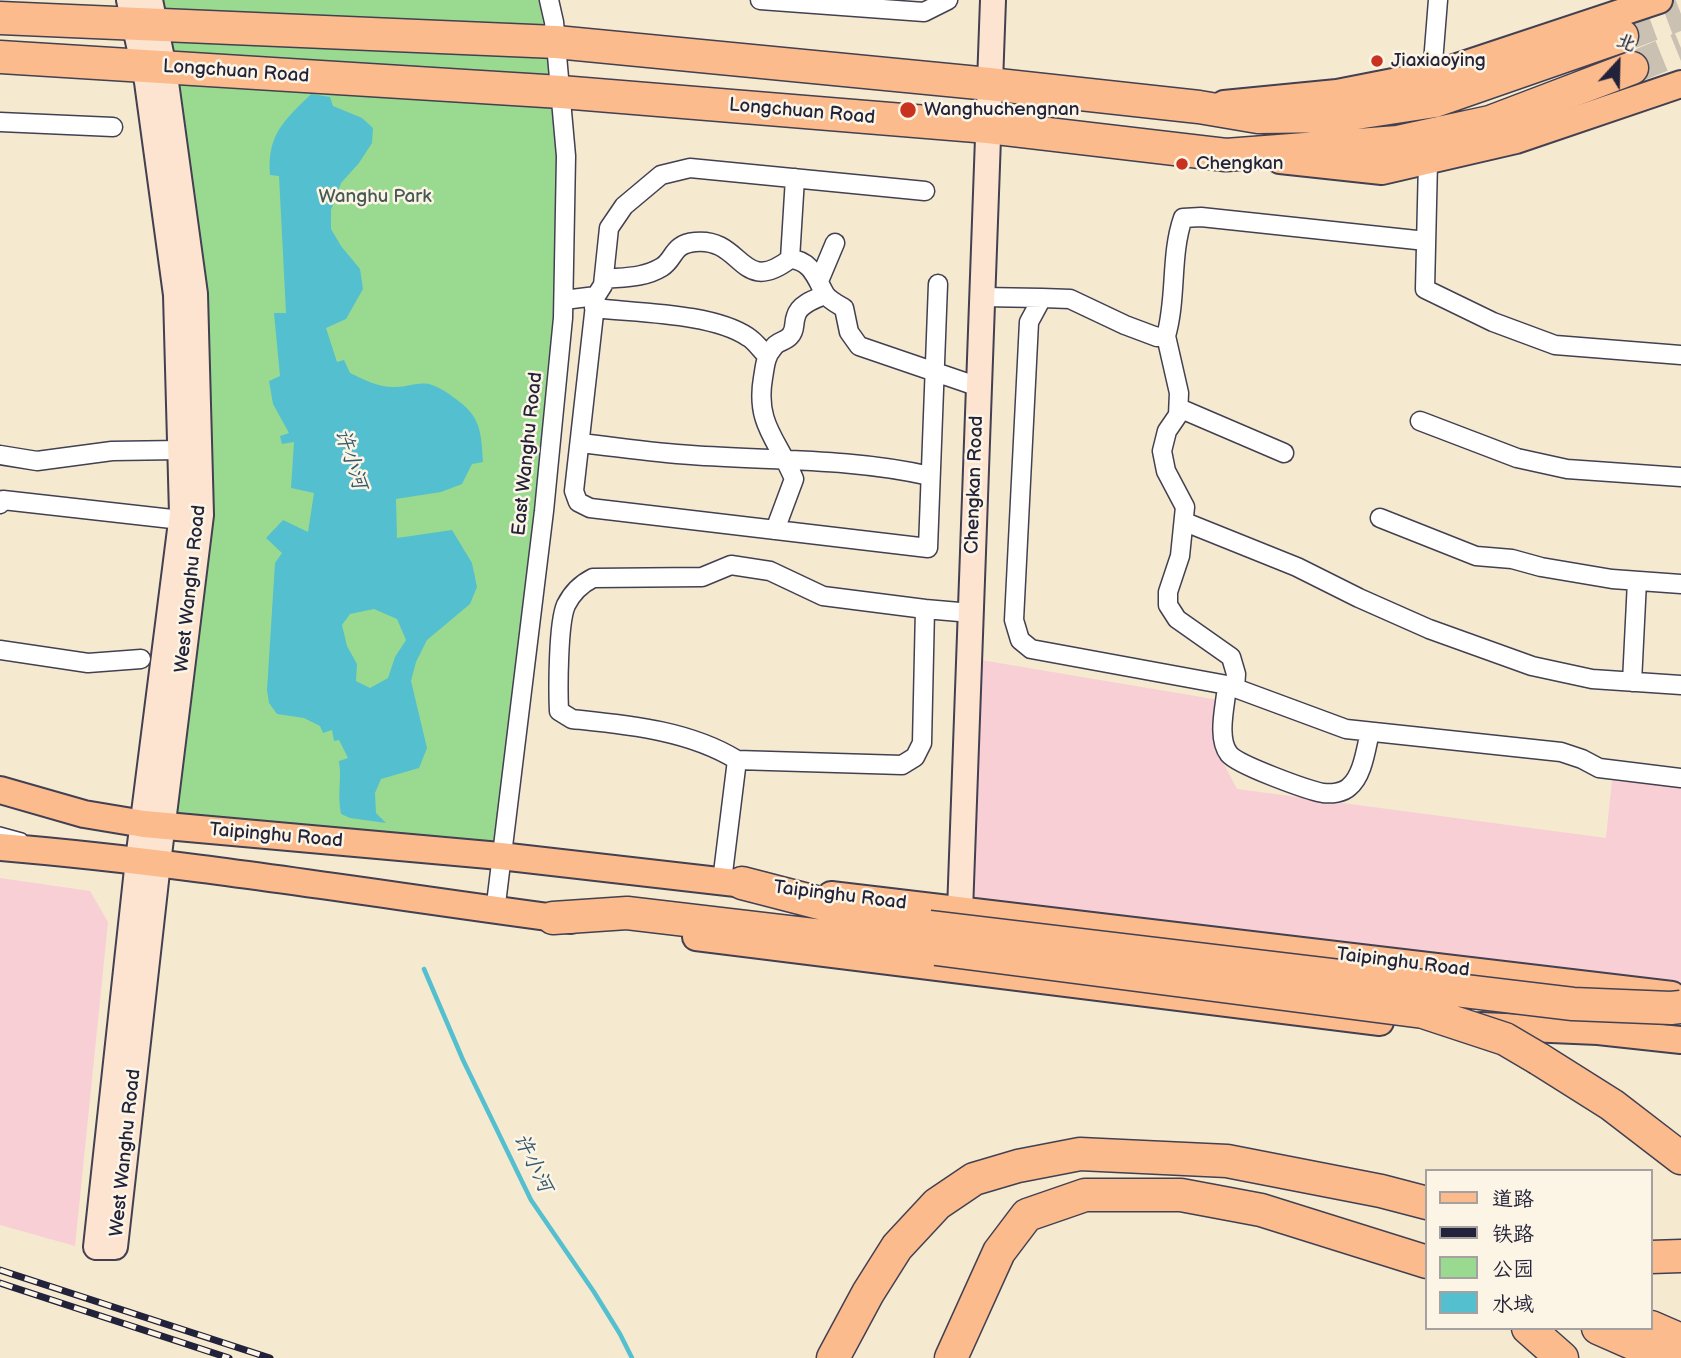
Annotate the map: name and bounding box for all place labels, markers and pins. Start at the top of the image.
place label: Jiaxiaoying [1391,50,1486,72]
marker: Jiaxiaoying [1369,53,1385,69]
place label: Wanghuchengnan [924,99,1079,121]
marker: Wanghuchengnan [898,100,918,120]
place label: Chengkan [1196,153,1283,175]
marker: Chengkan [1174,156,1190,172]

